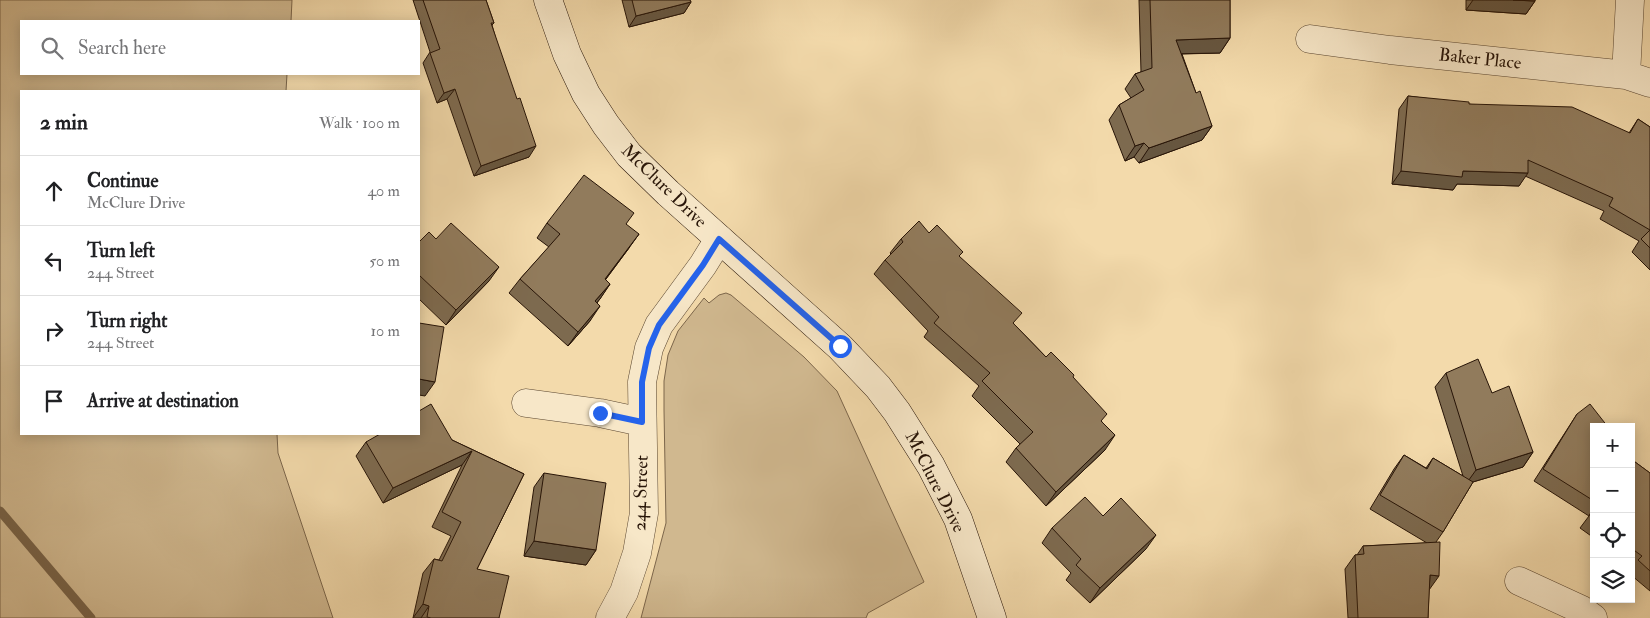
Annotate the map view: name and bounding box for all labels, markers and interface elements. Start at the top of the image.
search box [20,20,420,75]
icon: search [38,34,66,62]
text: Search here [78,36,166,60]
street label: Baker Place [1438,43,1523,75]
text: 2 min [40,109,88,136]
text: Walk · 100 m [319,113,400,133]
street label: McClure Drive [616,139,712,233]
text: Continue [87,169,158,193]
icon: ahead [40,177,68,205]
text: 40 m [367,181,400,201]
text: McClure Drive [87,193,185,213]
text: Turn left [87,239,155,263]
icon: left [40,247,68,275]
text: 50 m [369,251,400,271]
text: 244 Street [87,263,154,283]
text: Turn right [87,309,167,333]
icon: right [40,317,68,345]
text: 10 m [370,321,400,341]
text: 244 Street [87,333,154,353]
route start [829,335,852,358]
icon: arrive [40,387,68,415]
text: Arrive at destination [87,389,239,413]
route end [589,402,612,425]
map controls [1590,423,1635,603]
button: + [1590,423,1635,468]
street label: McClure Drive [900,428,971,537]
street label: 244 Street [628,455,654,531]
button: − [1590,468,1635,513]
button: locate [1590,513,1635,558]
button: layers [1590,558,1635,603]

